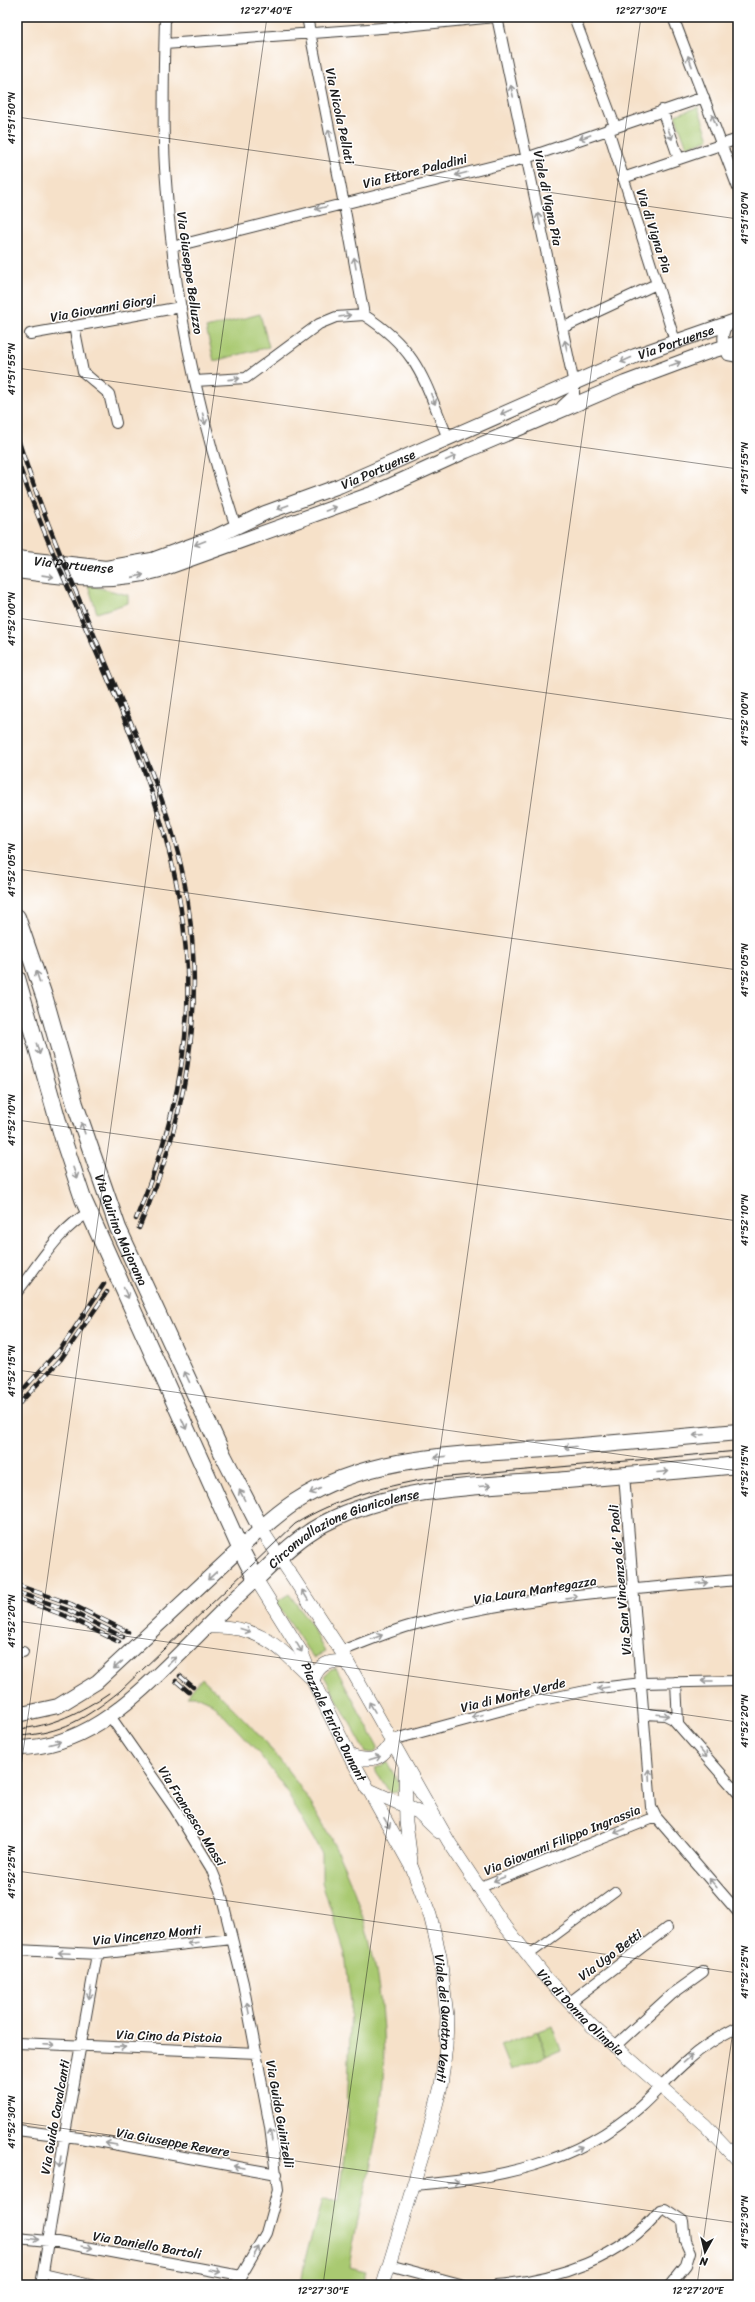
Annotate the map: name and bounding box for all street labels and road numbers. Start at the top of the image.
street label: Via Nicola Pellati [319,66,362,167]
street label: Via Ettore Paladini [360,147,470,195]
street label: Viale di Vigna Pia [527,148,569,248]
street label: Via di Vigna Pia [630,186,679,277]
street label: Via Giuseppe Belluzzo [170,210,210,337]
street label: Via Giovanni Giorgi [48,287,158,329]
street label: Via Portuense [635,318,717,366]
street label: Via Portuense [337,442,419,495]
street label: Via Portuense [33,549,115,580]
street label: Via Quirino Majorana [89,1171,155,1290]
street label: Circonvallazione Gianicolense [262,1482,421,1574]
street label: Via San Vincenzo de' Paoli [602,1504,638,1656]
street label: Via Laura Mantegazza [472,1569,598,1611]
street label: Piazzale Enrico Dunant [295,1659,374,1786]
street label: Via di Monte Verde [458,1671,568,1719]
street label: Via Francesco Massi [152,1761,232,1871]
street label: Via Giovanni Filippo Ingrassia [480,1798,644,1882]
street label: Via Vincenzo Monti [92,1918,203,1952]
street label: Via Ugo Betti [573,1923,647,1987]
street label: Viale dei Quattro Venti [428,1953,459,2084]
street label: Via di Donna Olimpia [531,1963,630,2061]
street label: Via Cino da Pistoia [116,2023,223,2049]
street label: Via Guido Cavalcanti [34,2057,76,2176]
street label: Via Guido Guinizelli [259,2058,301,2170]
street label: Via Giuseppe Revere [114,2121,232,2163]
street label: Via Daniello Bartoli [91,2224,203,2266]

